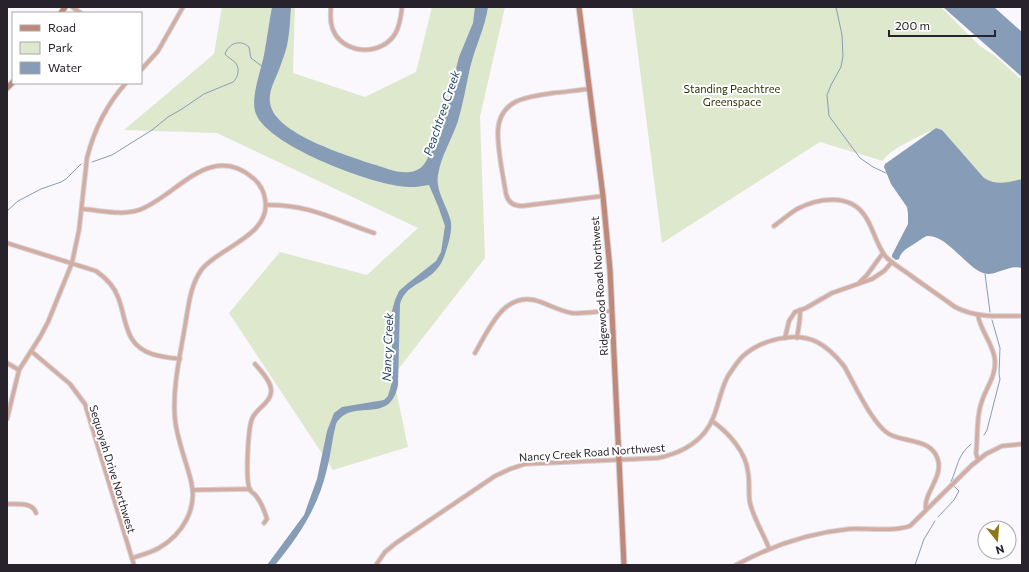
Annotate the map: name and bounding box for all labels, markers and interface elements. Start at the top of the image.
legend [12,12,142,84]
scale bar [889,12,995,38]
text: 200 m [895,18,930,32]
text: Road [48,20,76,34]
text: Park [48,40,74,54]
text: Water [48,60,82,74]
water label: Peachtree Creek [420,68,462,157]
park label: Standing Peachtree Greenspace [684,82,781,108]
street label: Ridgewood Road Northwest [588,215,610,356]
water label: Nancy Creek [379,312,395,382]
street label: Sequoyah Drive Northwest [87,403,139,535]
street label: Nancy Creek Road Northwest [518,440,666,464]
north arrow [977,520,1017,560]
text: N [994,543,1006,557]

